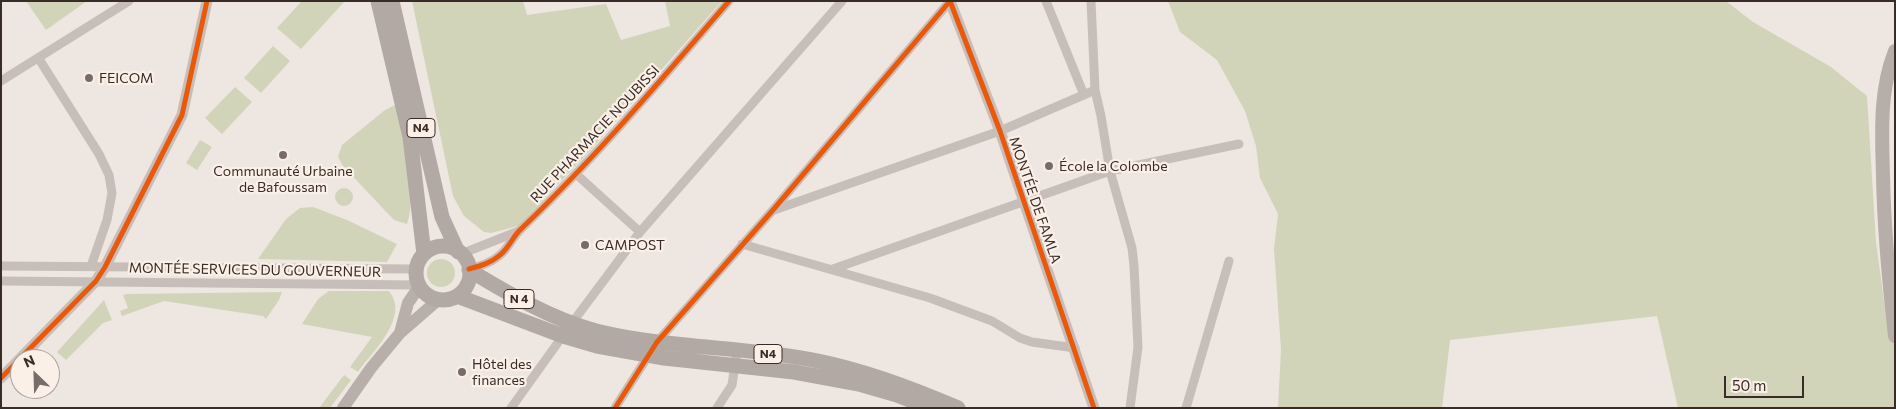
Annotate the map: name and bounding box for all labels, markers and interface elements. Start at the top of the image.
street label: RUE PHARMACIE NOUBISSI [527,62,663,206]
place label: FEICOM [99,70,153,86]
marker: FEICOM [83,72,95,84]
road number: N4 [407,119,435,138]
street label: MONTÉE DE FAMLA [1005,134,1065,266]
marker: Communauté Urbaine de Bafoussam [277,149,289,161]
place label: École la Colombe [1059,158,1168,174]
marker: École la Colombe [1043,160,1055,172]
place label: Communauté Urbaine de Bafoussam [213,163,353,196]
place label: CAMPOST [595,237,665,253]
marker: CAMPOST [579,239,591,251]
street label: MONTÉE SERVICES DU GOUVERNEUR [129,259,381,281]
road number: N 4 [504,290,534,308]
road number: N4 [754,344,782,364]
north arrow [10,349,60,399]
text: N [21,351,37,371]
place label: Hôtel des finances [472,356,532,388]
marker: Hôtel des finances [456,366,468,378]
scale bar [1726,366,1806,398]
text: 50 m [1732,376,1766,394]

